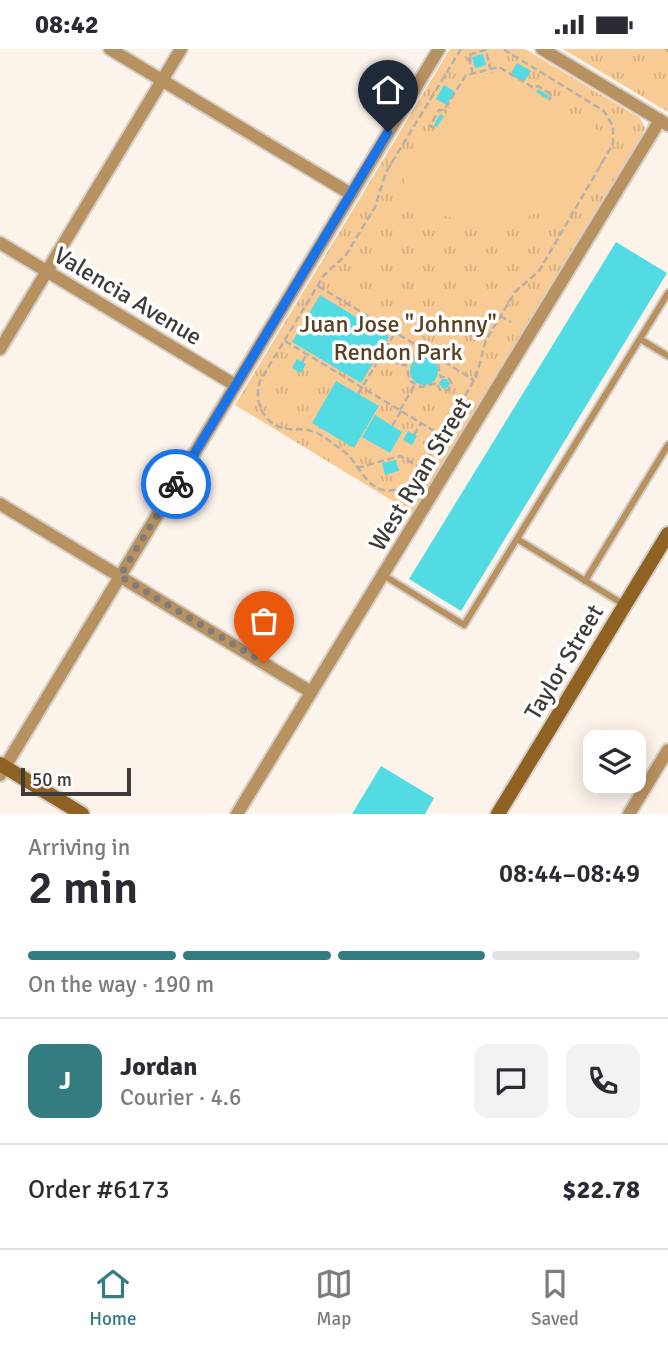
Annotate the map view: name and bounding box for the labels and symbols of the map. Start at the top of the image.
pin [358,60,418,132]
street label: Valencia Avenue [48,240,208,352]
park label: Juan Jose "Johnny" Rendon Park [299,309,497,367]
street label: West Ryan Street [362,392,478,556]
courier [141,449,211,519]
pin [234,591,294,663]
street label: Taylor Street [518,599,610,725]
scale bar [21,765,131,797]

